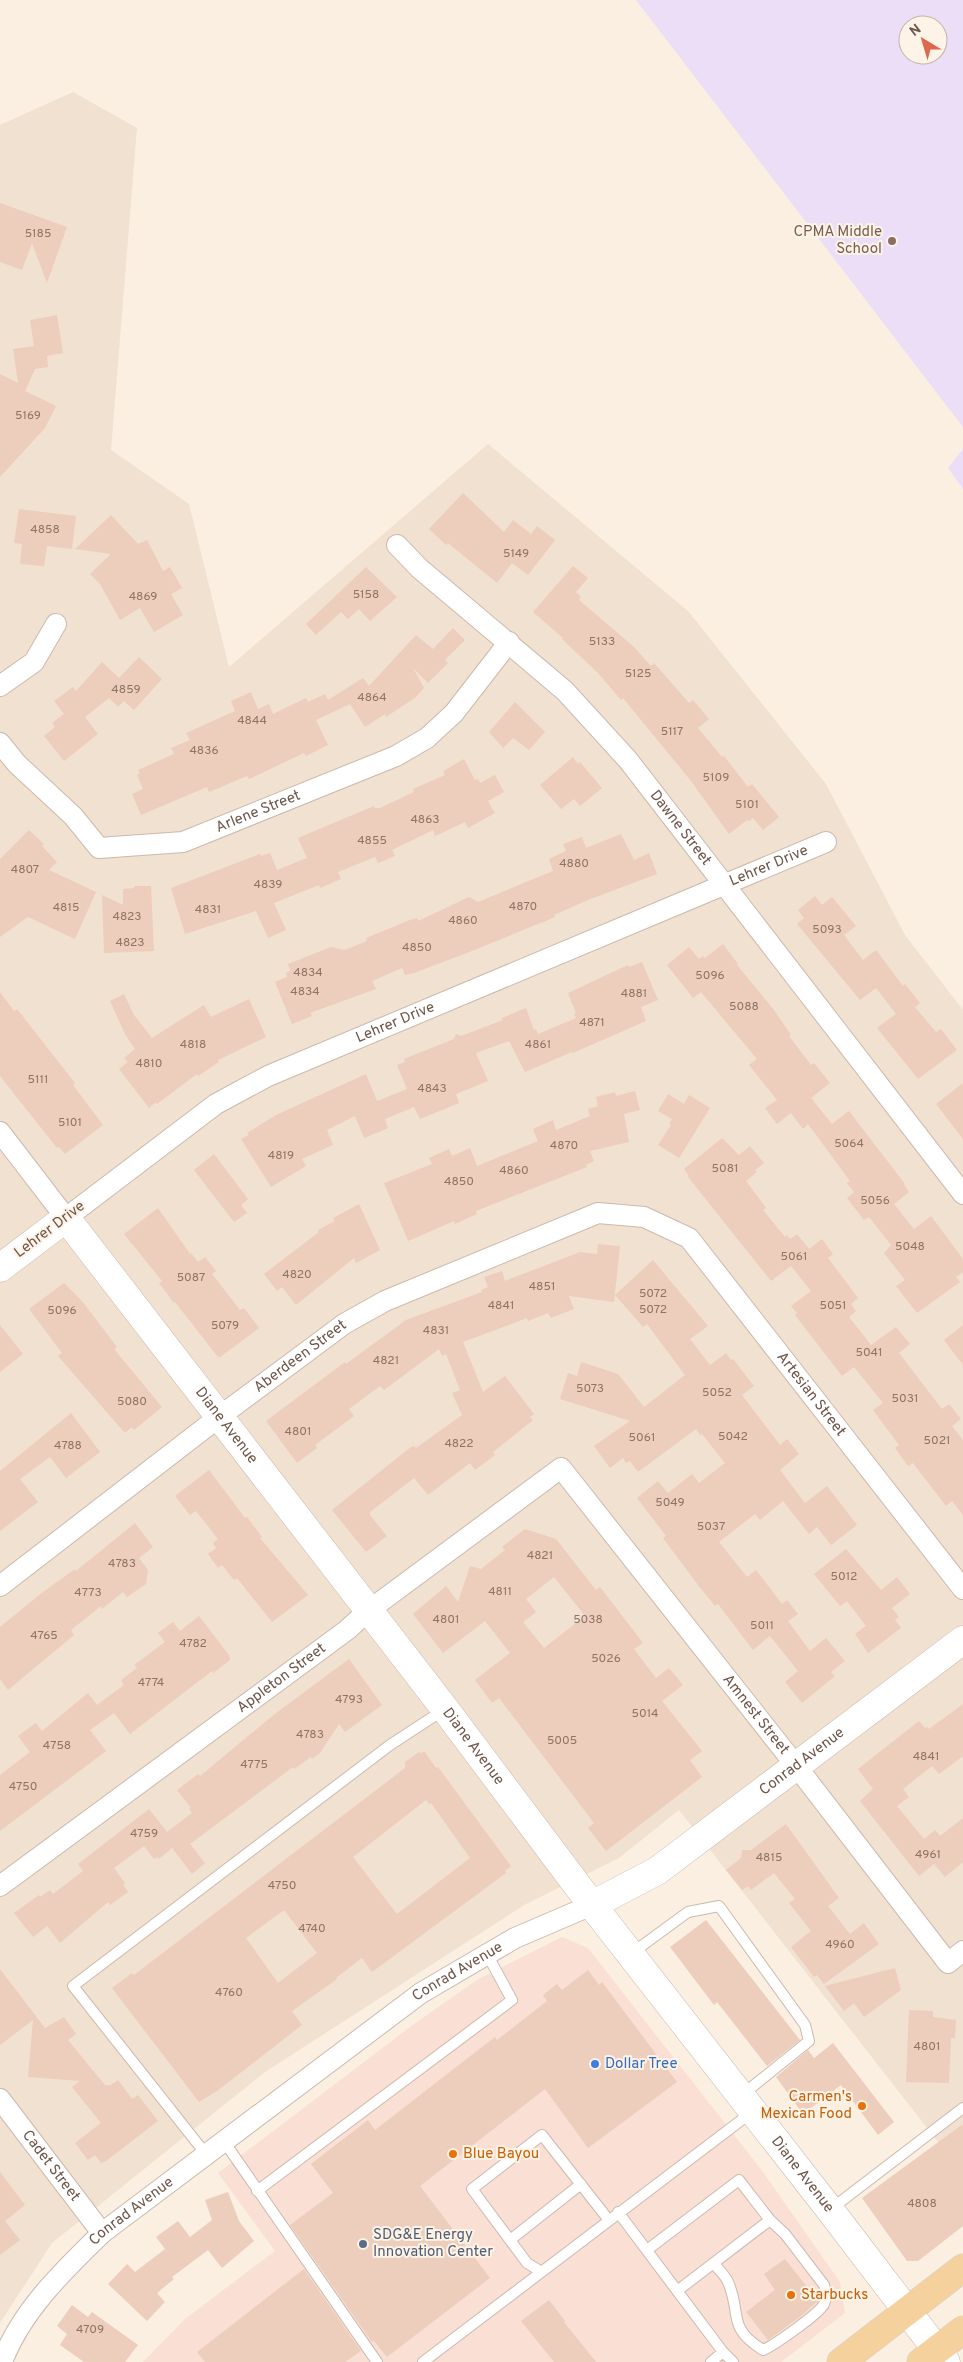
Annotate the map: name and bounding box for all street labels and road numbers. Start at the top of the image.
street label: Arlene Street [213,786,303,837]
street label: Dawne Street [645,786,715,869]
street label: Lehrer Drive [727,841,811,891]
street label: Lehrer Drive [353,998,438,1048]
street label: Lehrer Drive [11,1197,89,1263]
street label: Aberdeen Street [250,1316,350,1397]
street label: Artesian Street [772,1348,850,1440]
street label: Diane Avenue [191,1383,262,1468]
street label: Appleton Street [233,1639,330,1717]
street label: Amnest Street [718,1671,793,1759]
street label: Diane Avenue [438,1704,508,1789]
street label: Conrad Avenue [756,1723,848,1800]
street label: Conrad Avenue [408,1938,506,2006]
street label: Cadet Street [18,2126,84,2205]
street label: Diane Avenue [767,2132,838,2217]
street label: Conrad Avenue [85,2173,178,2250]

